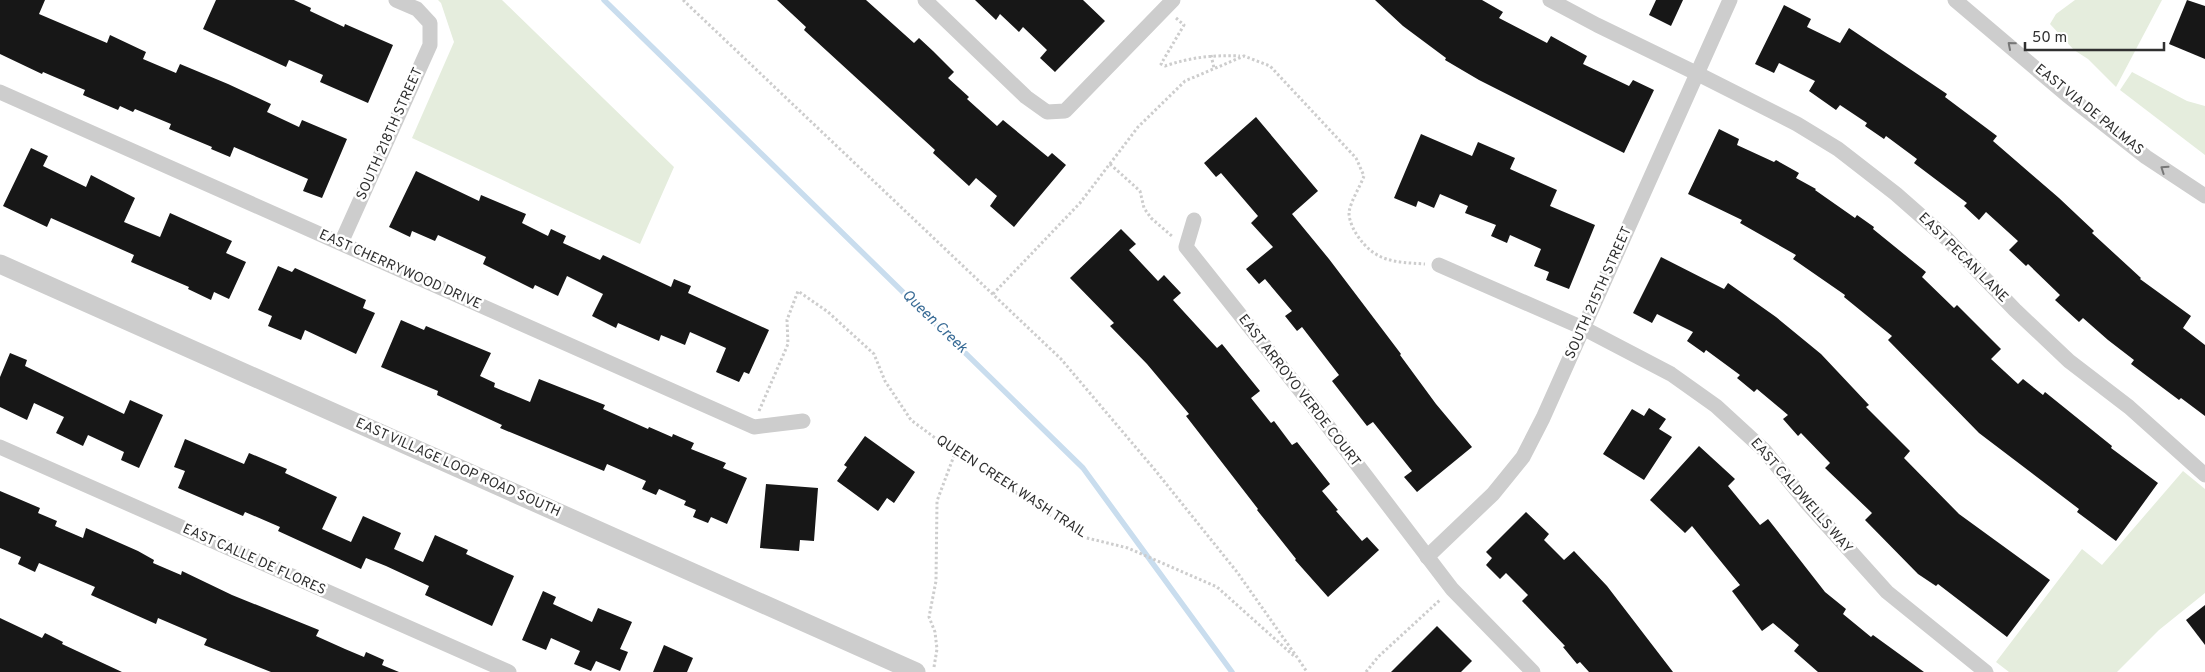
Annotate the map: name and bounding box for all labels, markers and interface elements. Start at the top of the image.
scale bar [2025,20,2164,52]
text: 50 m [2032,29,2067,48]
one-way arrow [2007,42,2016,51]
street label: EAST VIA DE PALMAS [2031,61,2147,159]
street label: SOUTH 218TH STREET [353,65,427,203]
one-way arrow [2161,166,2170,175]
street label: EAST PECAN LANE [1914,209,2012,307]
street label: SOUTH 215TH STREET [1562,224,1636,362]
street label: EAST CHERRYWOOD DRIVE [316,226,484,314]
water label: Queen Creek [897,286,971,358]
street label: EAST ARROYO VERDE COURT [1234,311,1364,471]
street label: EAST VILLAGE LOOP ROAD SOUTH [353,415,563,521]
street label: QUEEN CREEK WASH TRAIL [933,432,1090,542]
street label: EAST CALDWELLS WAY [1746,435,1856,557]
street label: EAST CALLE DE FLORES [180,521,328,599]

